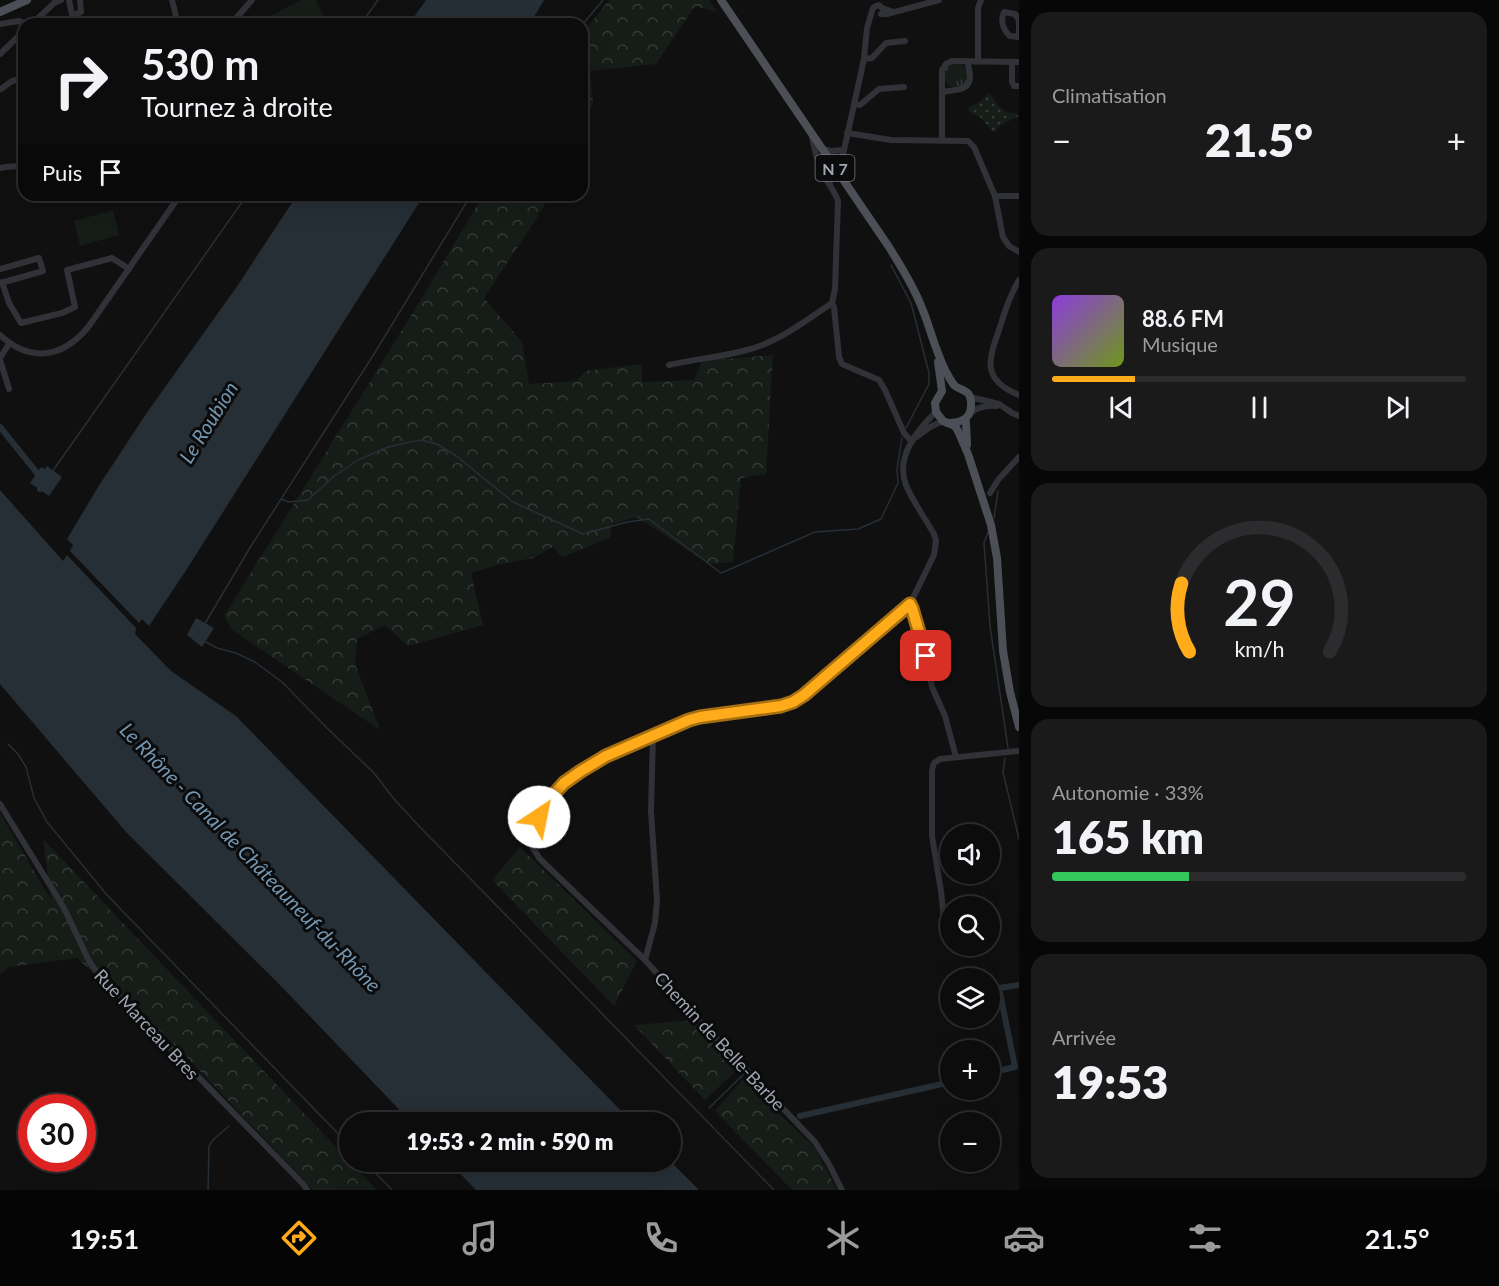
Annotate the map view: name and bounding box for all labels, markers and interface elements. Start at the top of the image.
text: 530 m [141,39,259,89]
icon: right [42,42,120,120]
text: Climatisation [1052,83,1167,107]
text: Tournez à droite [141,90,333,123]
text: 21.5° [1205,113,1313,167]
text: − [1052,120,1071,160]
text: + [1447,120,1466,160]
road number: N 7 [816,155,854,181]
icon: arrive [94,156,127,189]
text: Puis [42,159,82,186]
text: 88.6 FM [1142,305,1224,332]
text: Musique [1142,332,1218,356]
water label: Le Roubion [174,377,242,467]
icon: previous [1105,391,1138,424]
icon: pause [1243,391,1276,424]
icon: next [1381,391,1414,424]
text: 29 [1223,564,1295,639]
pin [900,630,951,681]
text: km/h [1234,636,1284,662]
icon: arrive [909,639,942,672]
water label: Le Rhône - Canal de Châteauneuf-du-Rhône [116,717,386,997]
text: Autonomie · 33% [1052,780,1204,804]
position arrow [507,785,571,849]
text: 165 km [1052,810,1204,864]
map controls [940,824,1000,1172]
button: sound [940,824,1000,884]
button: search [940,896,1000,956]
street label: Rue Marceau Bres [90,964,204,1084]
street label: Chemin de Belle-Barbe [650,967,790,1115]
button: layers [940,968,1000,1028]
text: Arrivée [1052,1025,1116,1049]
button: + [940,1040,1000,1100]
text: 19:53 [1052,1055,1168,1109]
speed limit sign: 30 [18,1094,96,1172]
button: − [940,1112,1000,1172]
text: 19:53 · 2 min · 590 m [407,1128,613,1155]
icon: directions [278,1217,320,1259]
icon: music [459,1217,501,1259]
icon: phone [640,1217,682,1259]
icon: climate [822,1217,864,1259]
icon: car [1003,1217,1045,1259]
icon: filters [1184,1217,1226,1259]
text: 19:51 [70,1222,139,1255]
text: 21.5° [1365,1222,1429,1255]

